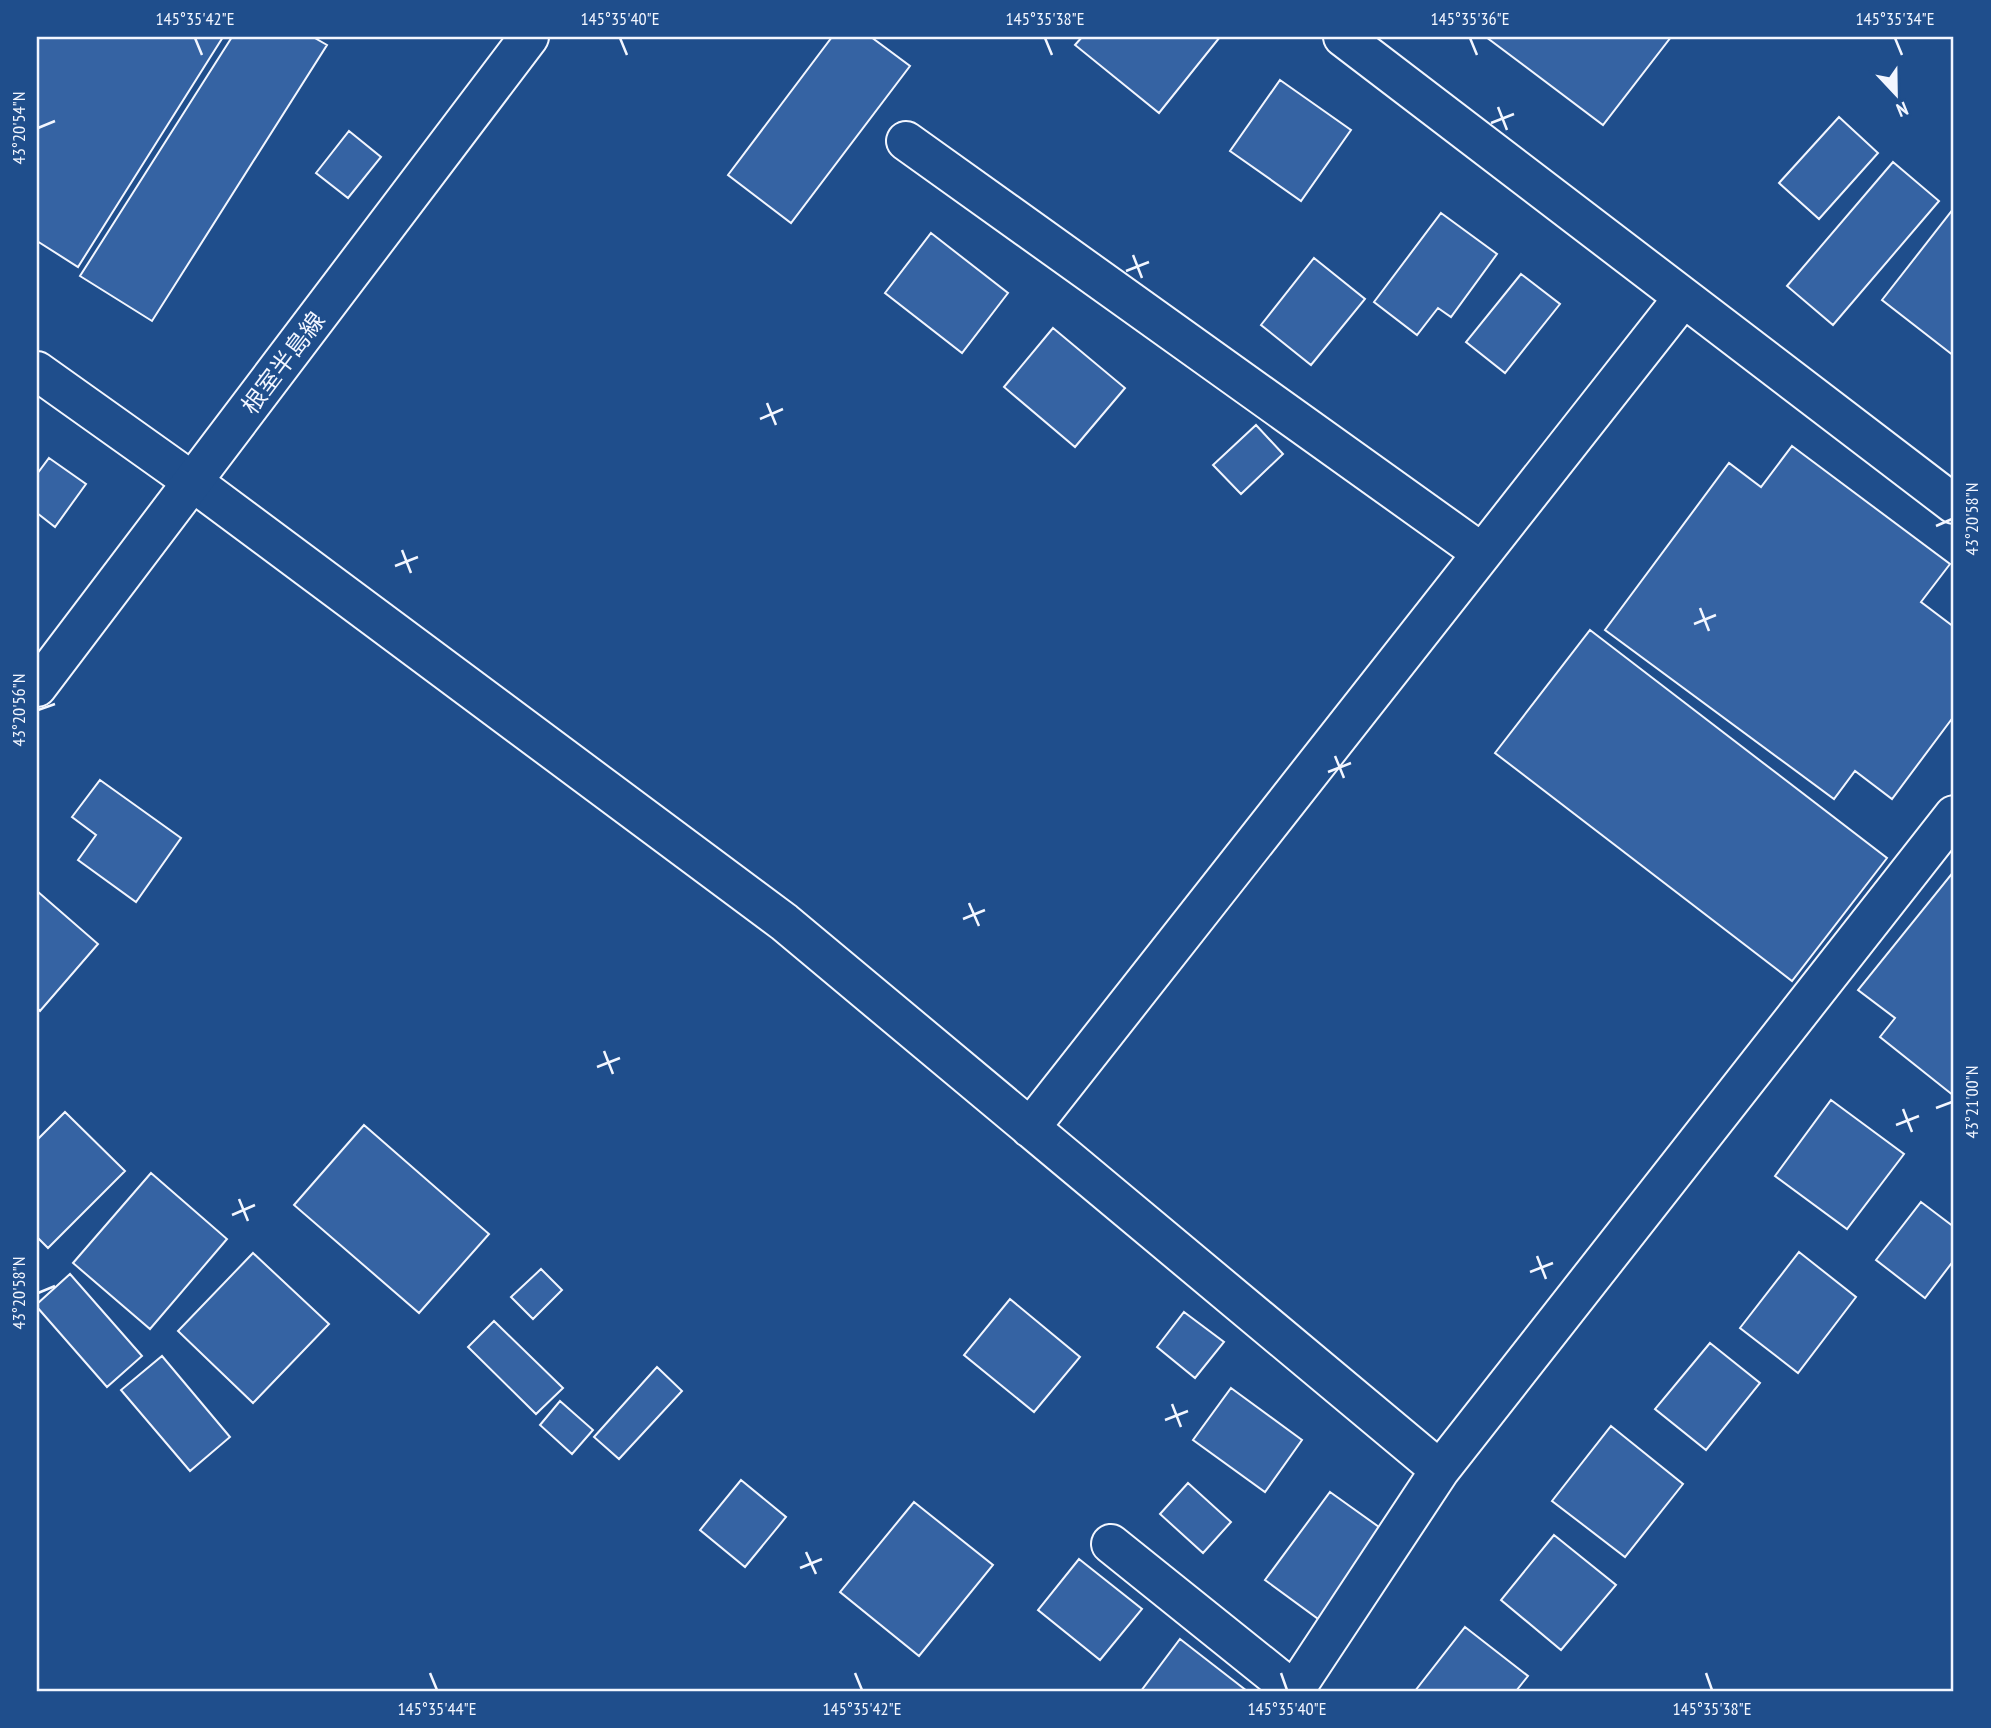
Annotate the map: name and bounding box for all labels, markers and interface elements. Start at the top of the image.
text: 145°35'42"E [156,7,234,30]
text: 145°35'40"E [581,7,659,30]
text: 145°35'38"E [1006,7,1084,30]
text: 145°35'36"E [1431,7,1509,30]
text: 145°35'34"E [1856,7,1934,30]
north arrow [1862,60,1932,130]
text: 43°20'54"N [7,92,30,164]
text: N [1893,97,1912,123]
street label: 根室半島線 [235,306,331,420]
text: 43°20'58"N [1960,483,1983,555]
text: 43°20'56"N [7,674,30,746]
text: 43°21'00"N [1960,1066,1983,1138]
text: 43°20'58"N [7,1257,30,1329]
text: 145°35'44"E [398,1697,476,1720]
text: 145°35'42"E [823,1697,901,1720]
text: 145°35'40"E [1248,1697,1326,1720]
text: 145°35'38"E [1673,1697,1751,1720]

